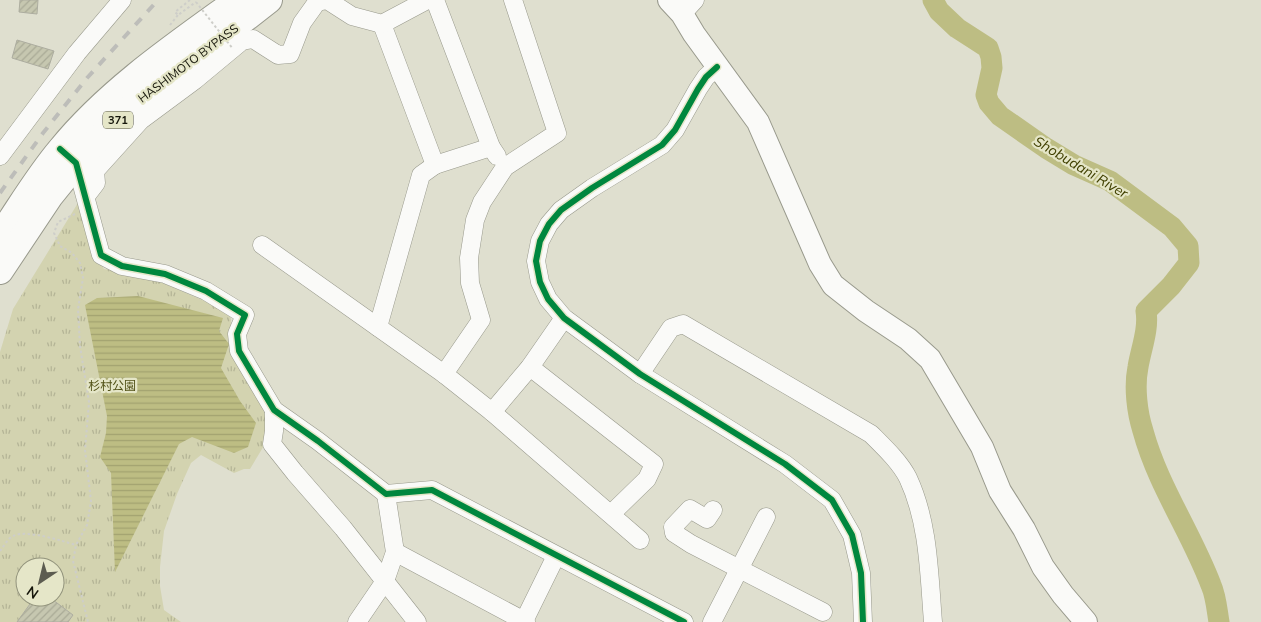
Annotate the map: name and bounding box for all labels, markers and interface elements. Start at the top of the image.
street label: HASHIMOTO BYPASS [135,20,241,106]
road number: 371 [103,112,133,128]
water label: Shobudani River [1031,132,1132,203]
park label: 杉村公園 [88,378,136,393]
north arrow [15,557,65,607]
text: N [23,582,42,603]

